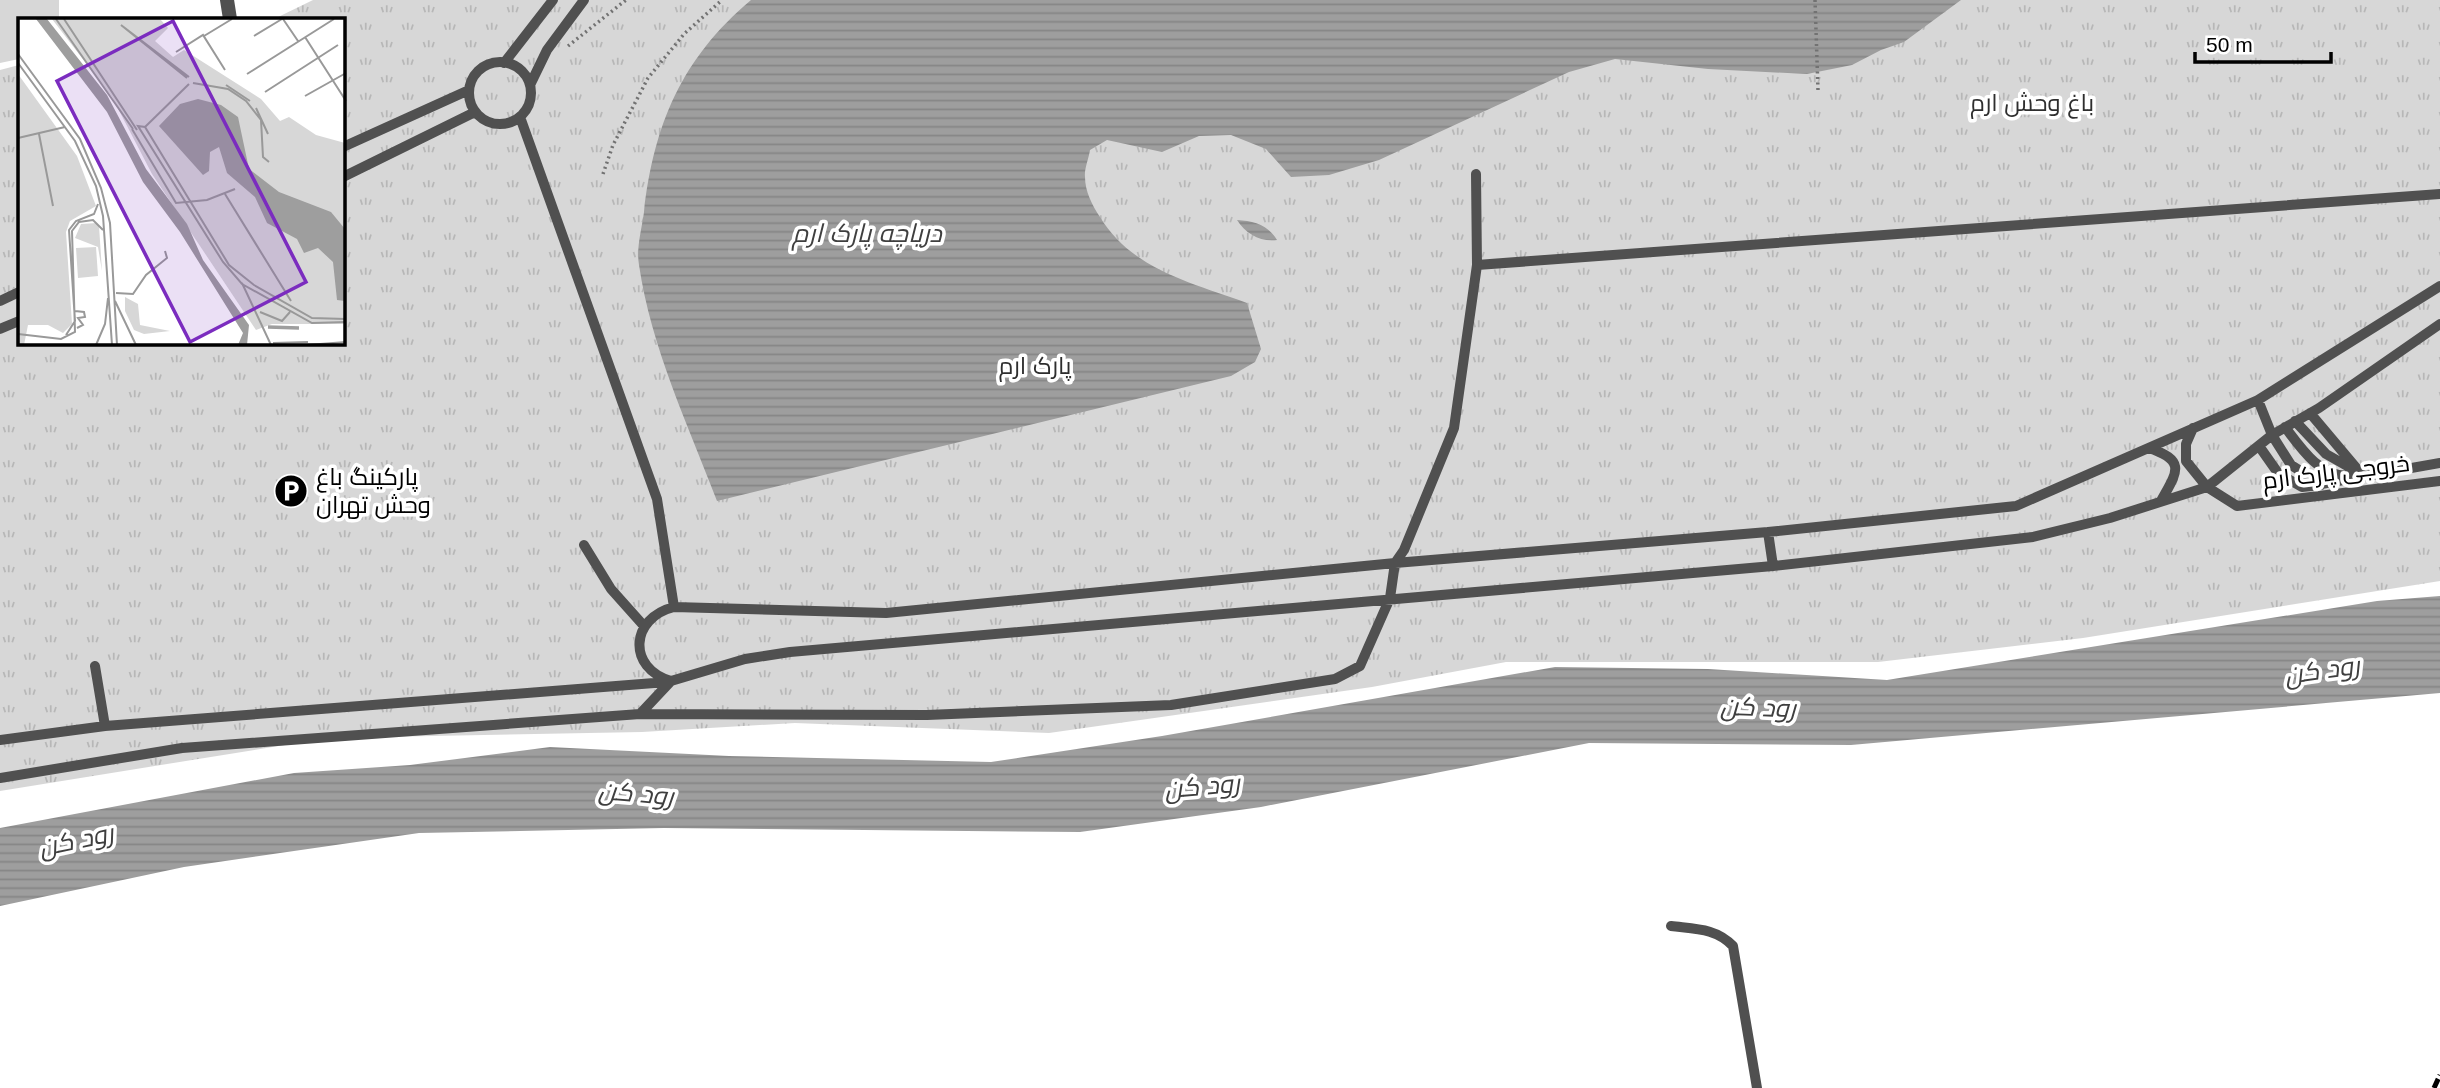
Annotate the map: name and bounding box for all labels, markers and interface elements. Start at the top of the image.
inset map [18,18,345,345]
scale bar [2195,21,2332,65]
text: 50 m [2206,33,2253,56]
park label: باغ وحش ارم [1970,89,2094,119]
water label: دریاچه پارک ارم [791,218,943,251]
park label: پارک ارم [998,352,1072,382]
street label: خروجی پارک ارم [2261,449,2411,497]
place label: پارکینگ باغ وحش تهران [316,463,431,519]
parking icon: پارکینگ باغ وحش تهران [272,472,310,510]
water label: رود کن [2283,650,2364,691]
water label: رود کن [1720,691,1798,724]
water label: رود کن [1163,768,1243,805]
water label: رود کن [597,775,677,812]
water label: رود کن [36,817,118,863]

